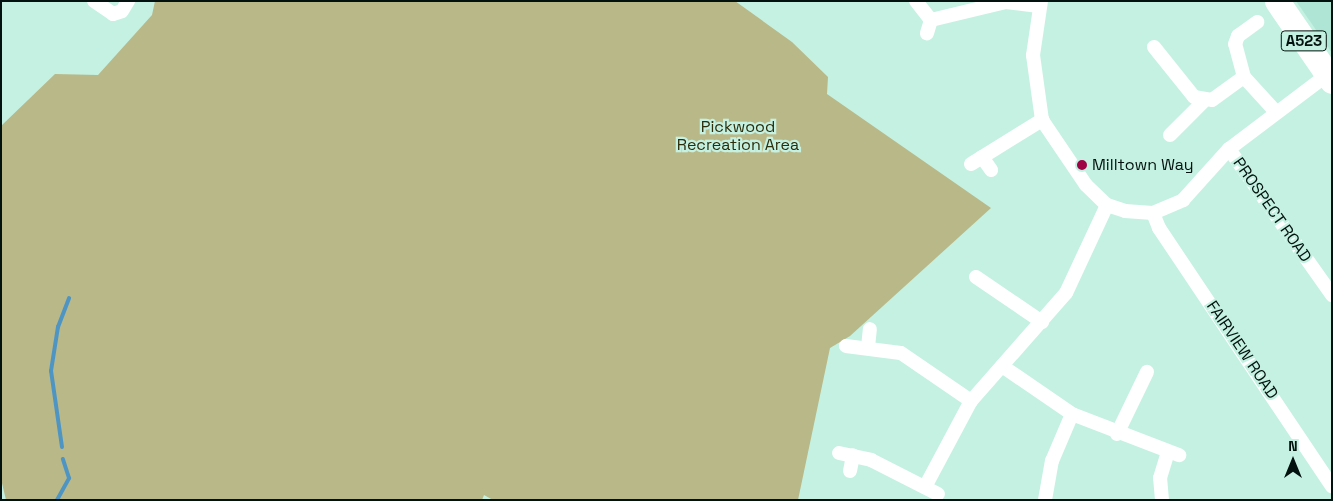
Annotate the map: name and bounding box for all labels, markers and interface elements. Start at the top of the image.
road number: A523 [1280,28,1328,54]
park label: Pickwood Recreation Area [677,117,799,155]
street label: PROSPECT ROAD [1229,154,1315,266]
place label: Milltown Way [1092,155,1194,175]
marker: Milltown Way [1076,159,1088,171]
street label: FAIRVIEW ROAD [1202,297,1282,403]
north arrow [1268,436,1318,486]
text: N [1288,437,1298,455]

